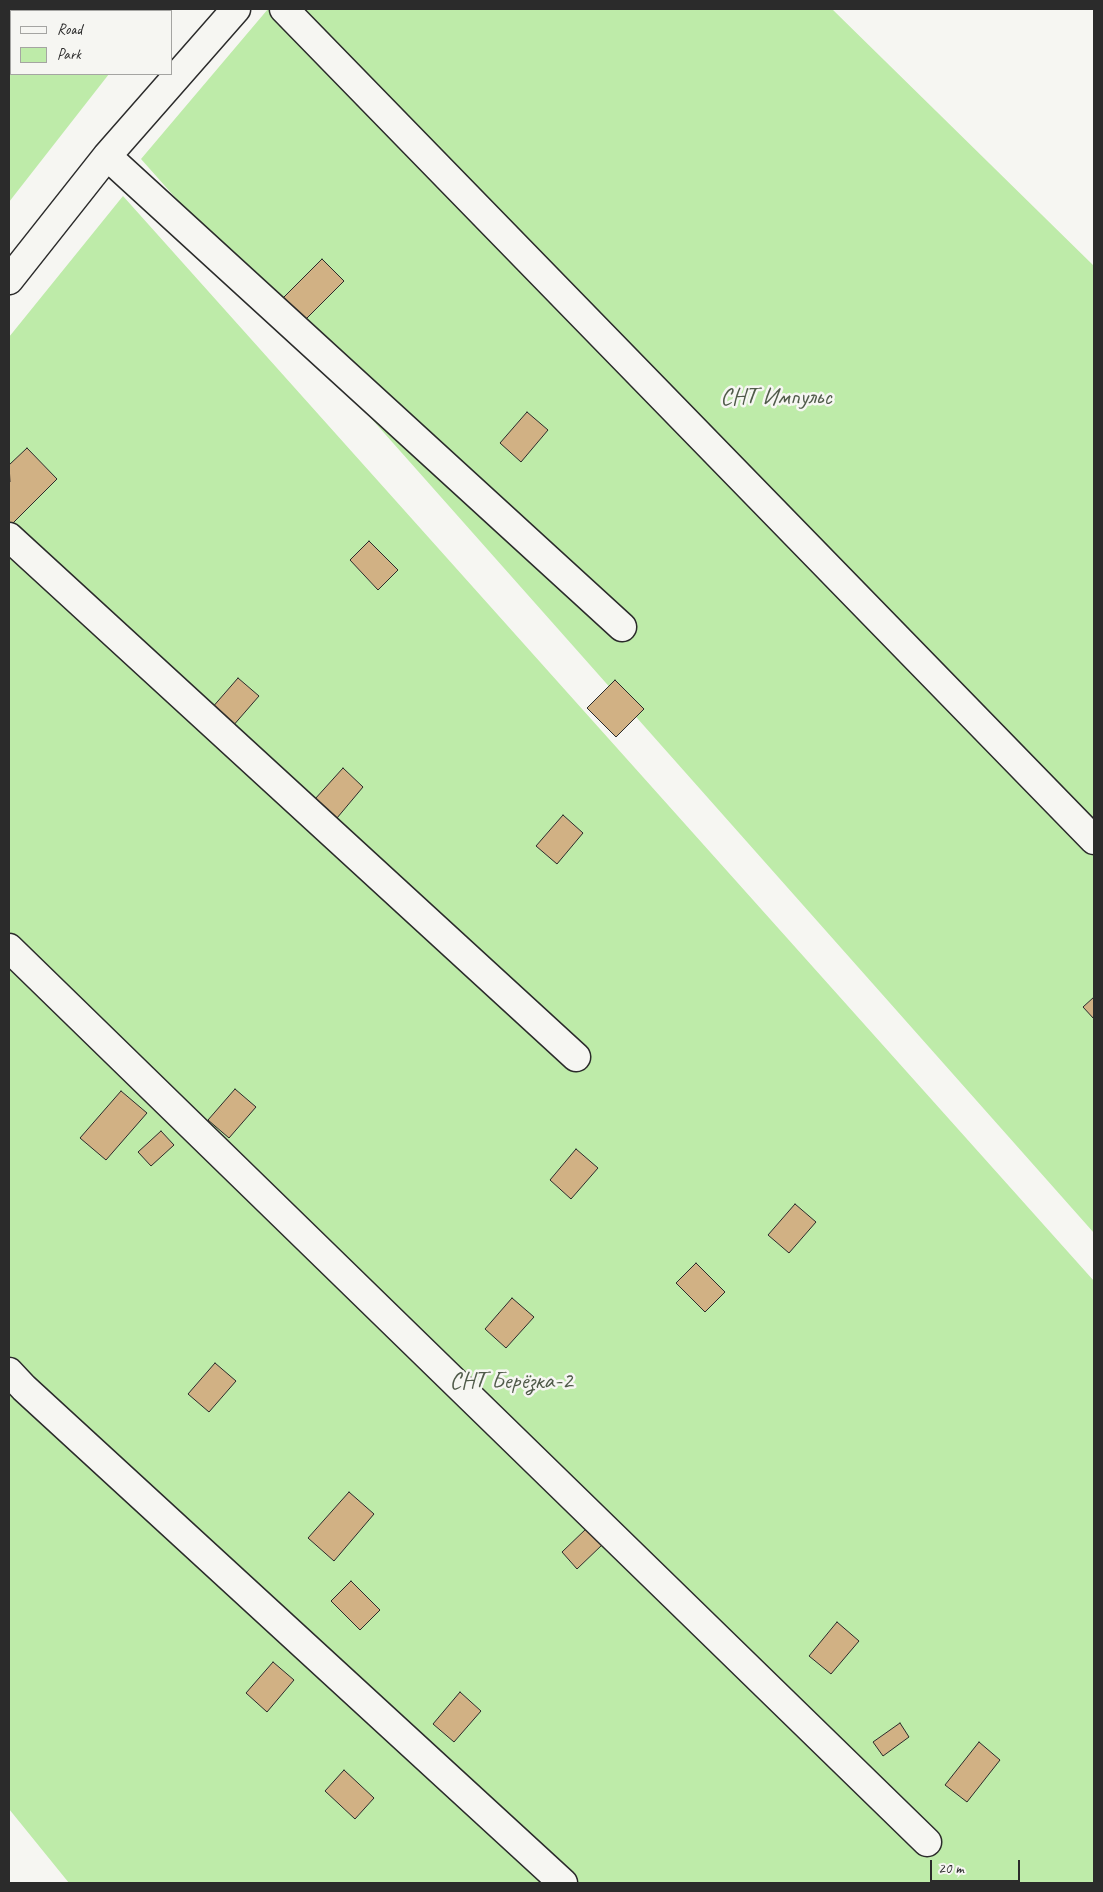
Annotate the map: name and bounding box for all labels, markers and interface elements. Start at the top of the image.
legend [10,10,172,75]
text: Road [57,20,82,39]
text: Park [57,45,81,64]
park label: СНТ Импульс [720,384,832,412]
park label: СНТ Берёзка-2 [449,1368,573,1396]
scale bar [933,1850,1023,1882]
text: 20 m [938,1859,964,1878]

